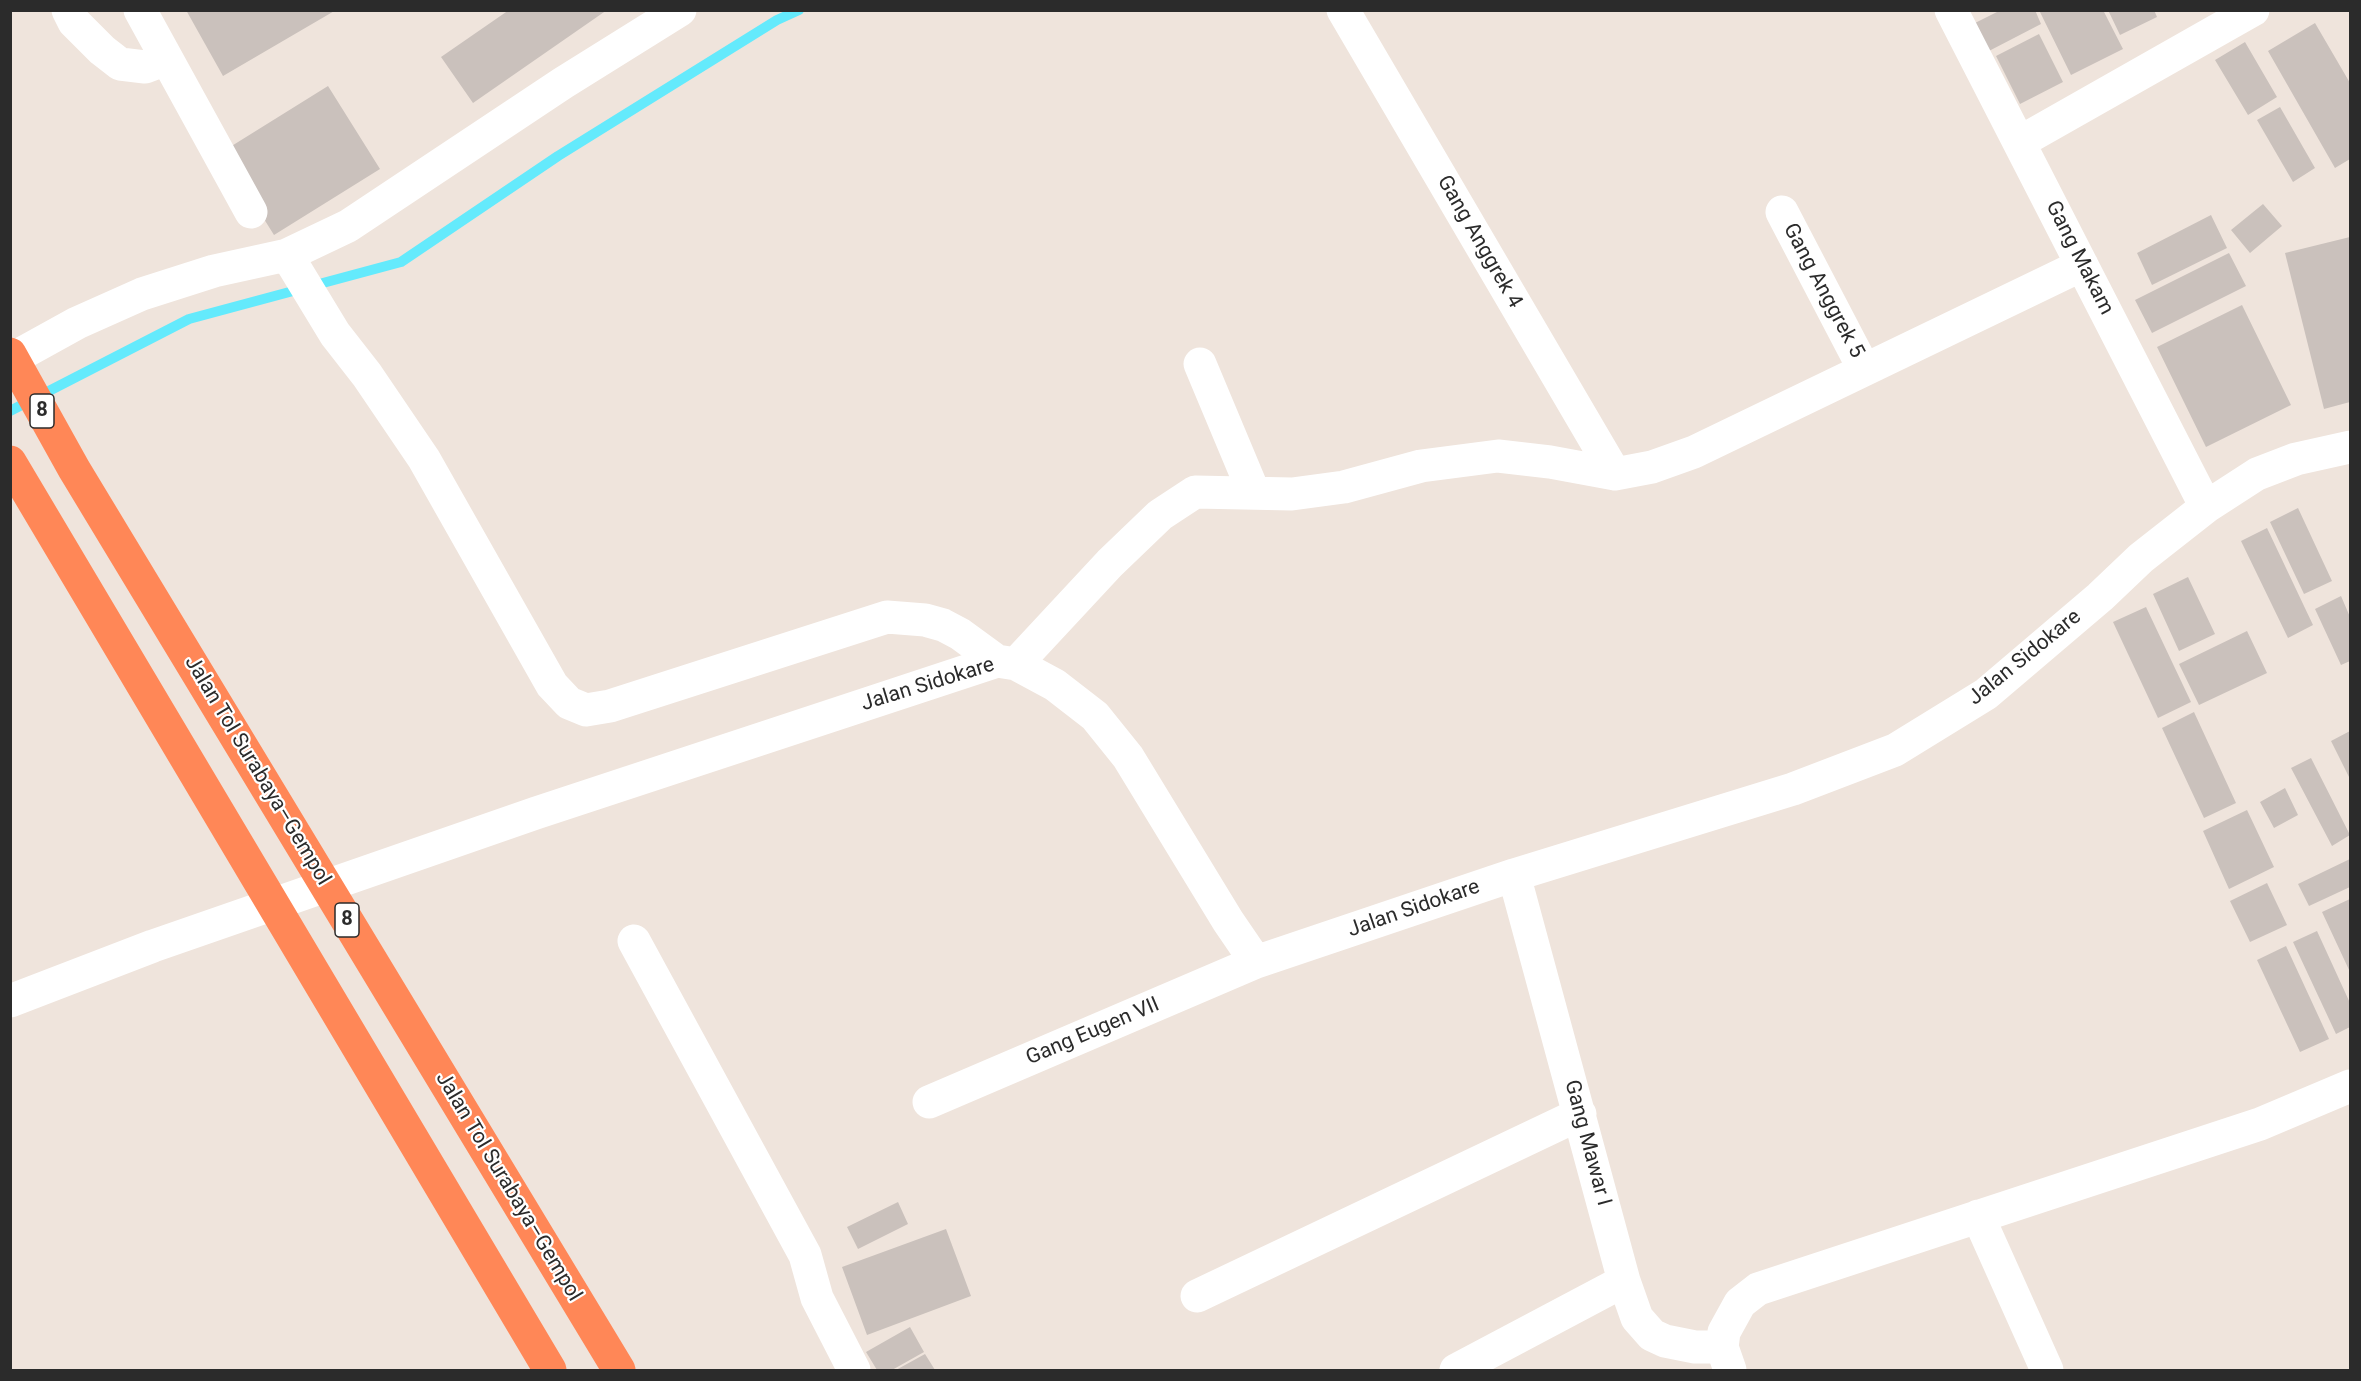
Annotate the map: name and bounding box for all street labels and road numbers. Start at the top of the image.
street label: Gang Anggrek 4 [1431,171,1527,313]
street label: Gang Makam [2039,197,2119,319]
street label: Gang Anggrek 5 [1777,219,1869,363]
road number: 8 [30,394,54,428]
street label: Jalan Sidokare [1964,605,2086,711]
street label: Jalan Tol Surabaya–Gempol [178,652,336,890]
street label: Jalan Sidokare [858,653,998,717]
street label: Jalan Sidokare [1345,875,1483,943]
road number: 8 [335,903,359,937]
street label: Gang Eugen VII [1023,993,1163,1071]
street label: Jalan Tol Surabaya–Gempol [429,1068,587,1306]
street label: Gang Mawar I [1558,1077,1616,1209]

